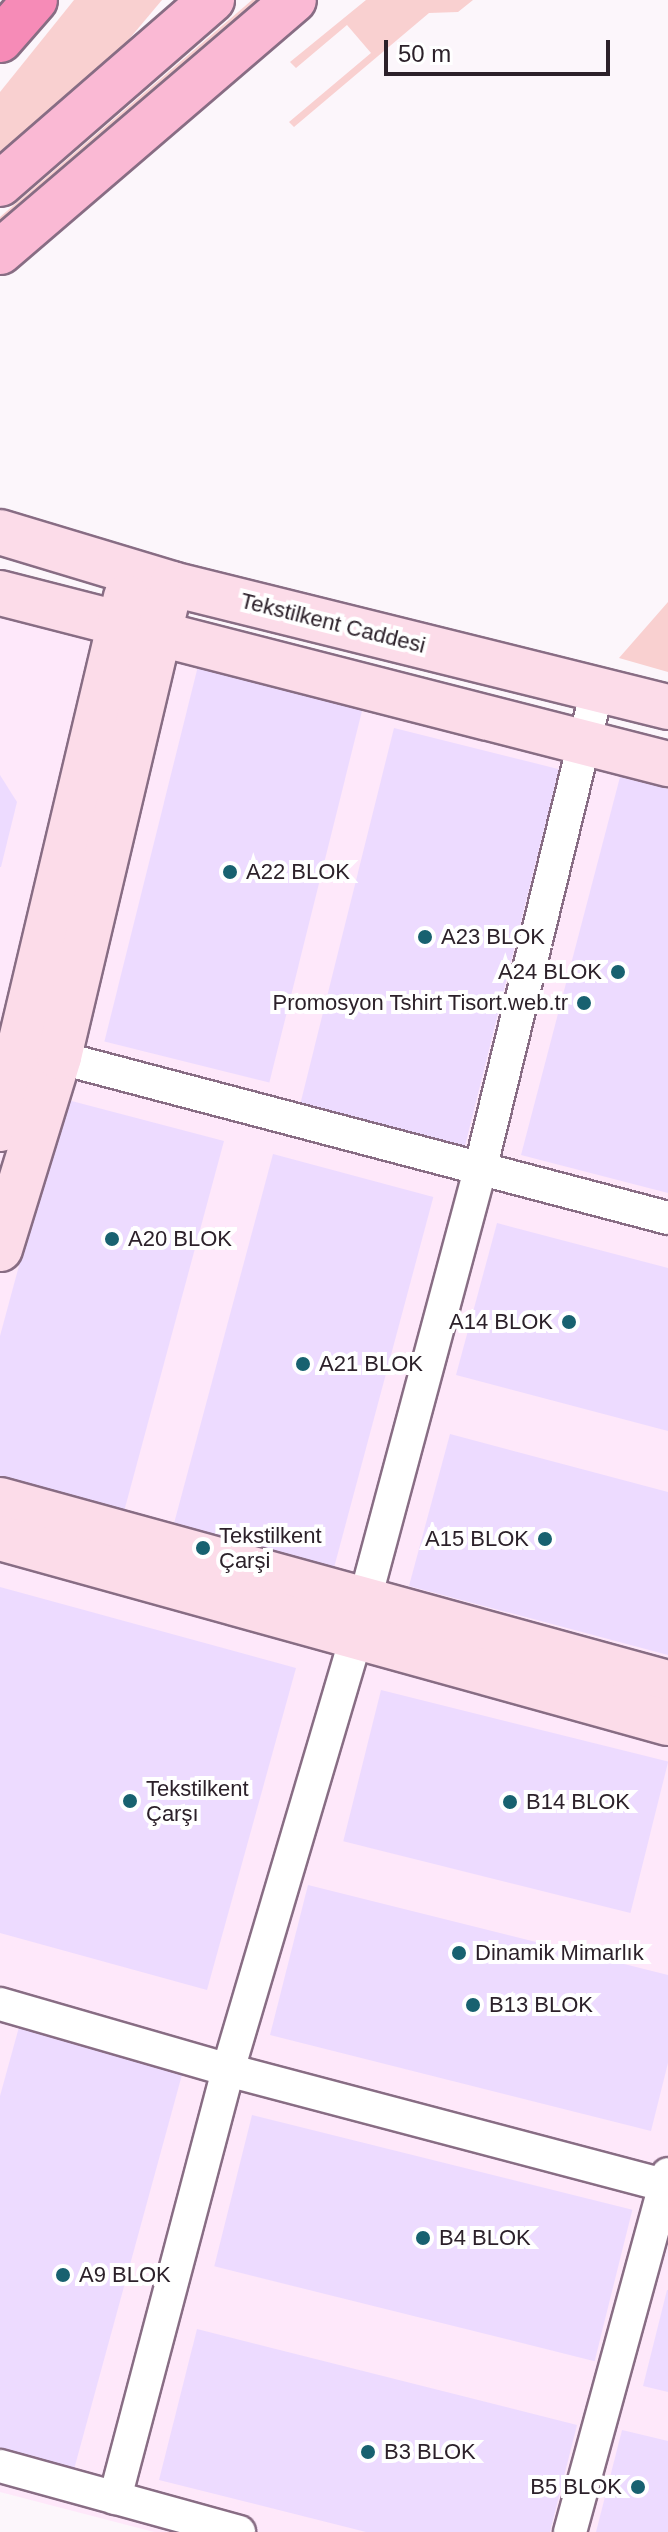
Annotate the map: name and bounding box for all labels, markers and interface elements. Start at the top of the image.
scale bar [388,24,614,74]
text: 50 m [398,40,451,67]
street label: Tekstilkent Caddesi [238,587,428,659]
place label: A22 BLOK [246,859,350,885]
marker: A22 BLOK [221,863,239,881]
place label: A23 BLOK [441,924,545,950]
marker: A23 BLOK [416,928,434,946]
place label: A24 BLOK [498,959,602,985]
marker: A24 BLOK [609,963,627,981]
place label: Promosyon Tshirt Tisort.web.tr [272,990,568,1016]
marker: Promosyon Tshirt Tisort.web.tr [575,994,593,1012]
place label: A20 BLOK [128,1226,232,1252]
marker: A20 BLOK [103,1230,121,1248]
place label: A14 BLOK [449,1309,553,1335]
marker: A14 BLOK [560,1313,578,1331]
place label: A21 BLOK [319,1351,423,1377]
marker: A21 BLOK [294,1355,312,1373]
place label: Tekstilkent Çarşi [219,1522,322,1574]
place label: A15 BLOK [425,1526,529,1552]
marker: A15 BLOK [536,1530,554,1548]
marker: Tekstilkent Çarşi [194,1539,212,1557]
place label: Tekstilkent Çarşı [146,1775,249,1826]
place label: B14 BLOK [526,1789,630,1815]
marker: Tekstilkent Çarşı [121,1792,139,1810]
marker: B14 BLOK [501,1793,519,1811]
place label: Dinamik Mimarlık [475,1940,644,1966]
marker: Dinamik Mimarlık [450,1944,468,1962]
place label: B13 BLOK [489,1992,593,2018]
marker: B13 BLOK [464,1996,482,2014]
place label: B4 BLOK [439,2225,531,2251]
marker: B4 BLOK [414,2229,432,2247]
place label: A9 BLOK [79,2262,171,2288]
marker: A9 BLOK [54,2266,72,2284]
place label: B3 BLOK [384,2439,476,2465]
marker: B3 BLOK [359,2443,377,2461]
place label: B5 BLOK [530,2474,622,2500]
marker: B5 BLOK [629,2478,647,2496]

